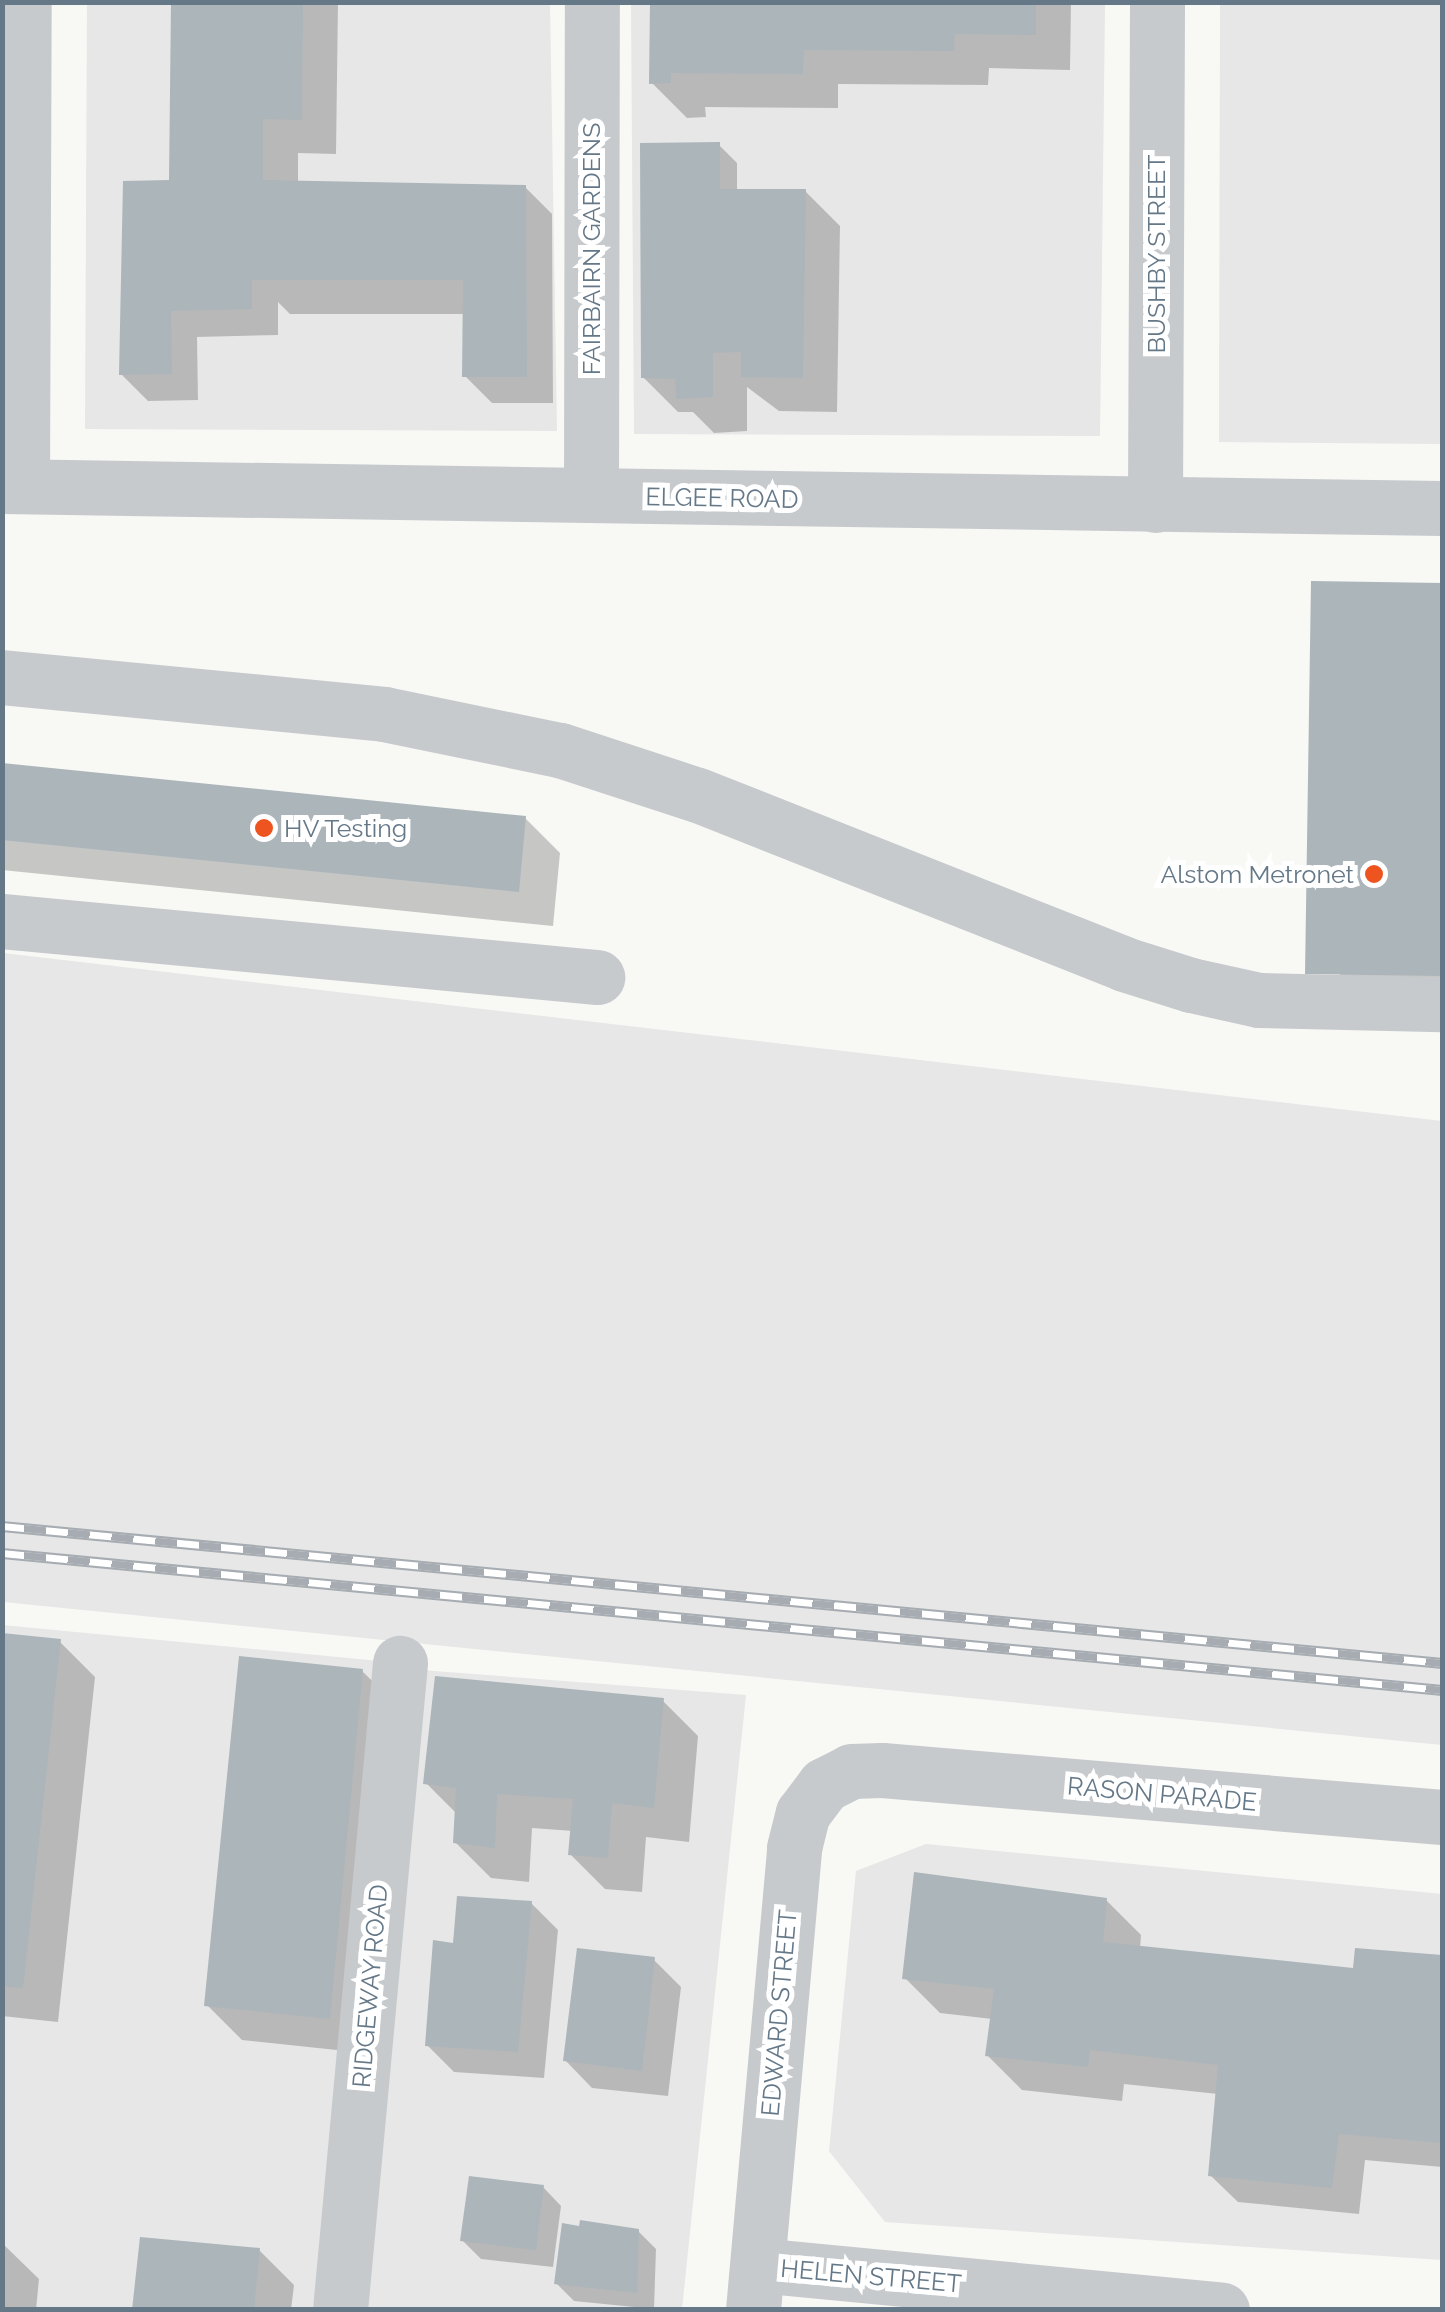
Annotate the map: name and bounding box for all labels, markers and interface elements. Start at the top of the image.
street label: FAIRBAIRN GARDENS [576,123,606,375]
street label: BUSHBY STREET [1141,154,1171,354]
street label: ELGEE ROAD [645,482,799,514]
place label: HV Testing [284,813,409,843]
marker: HV Testing [253,817,275,839]
place label: Alstom Metronet [1160,859,1354,889]
marker: Alstom Metronet [1363,863,1385,885]
street label: RASON PARADE [1066,1771,1258,1817]
street label: RIDGEWAY ROAD [346,1883,394,2089]
street label: EDWARD STREET [755,1909,803,2117]
street label: HELEN STREET [779,2253,963,2299]

